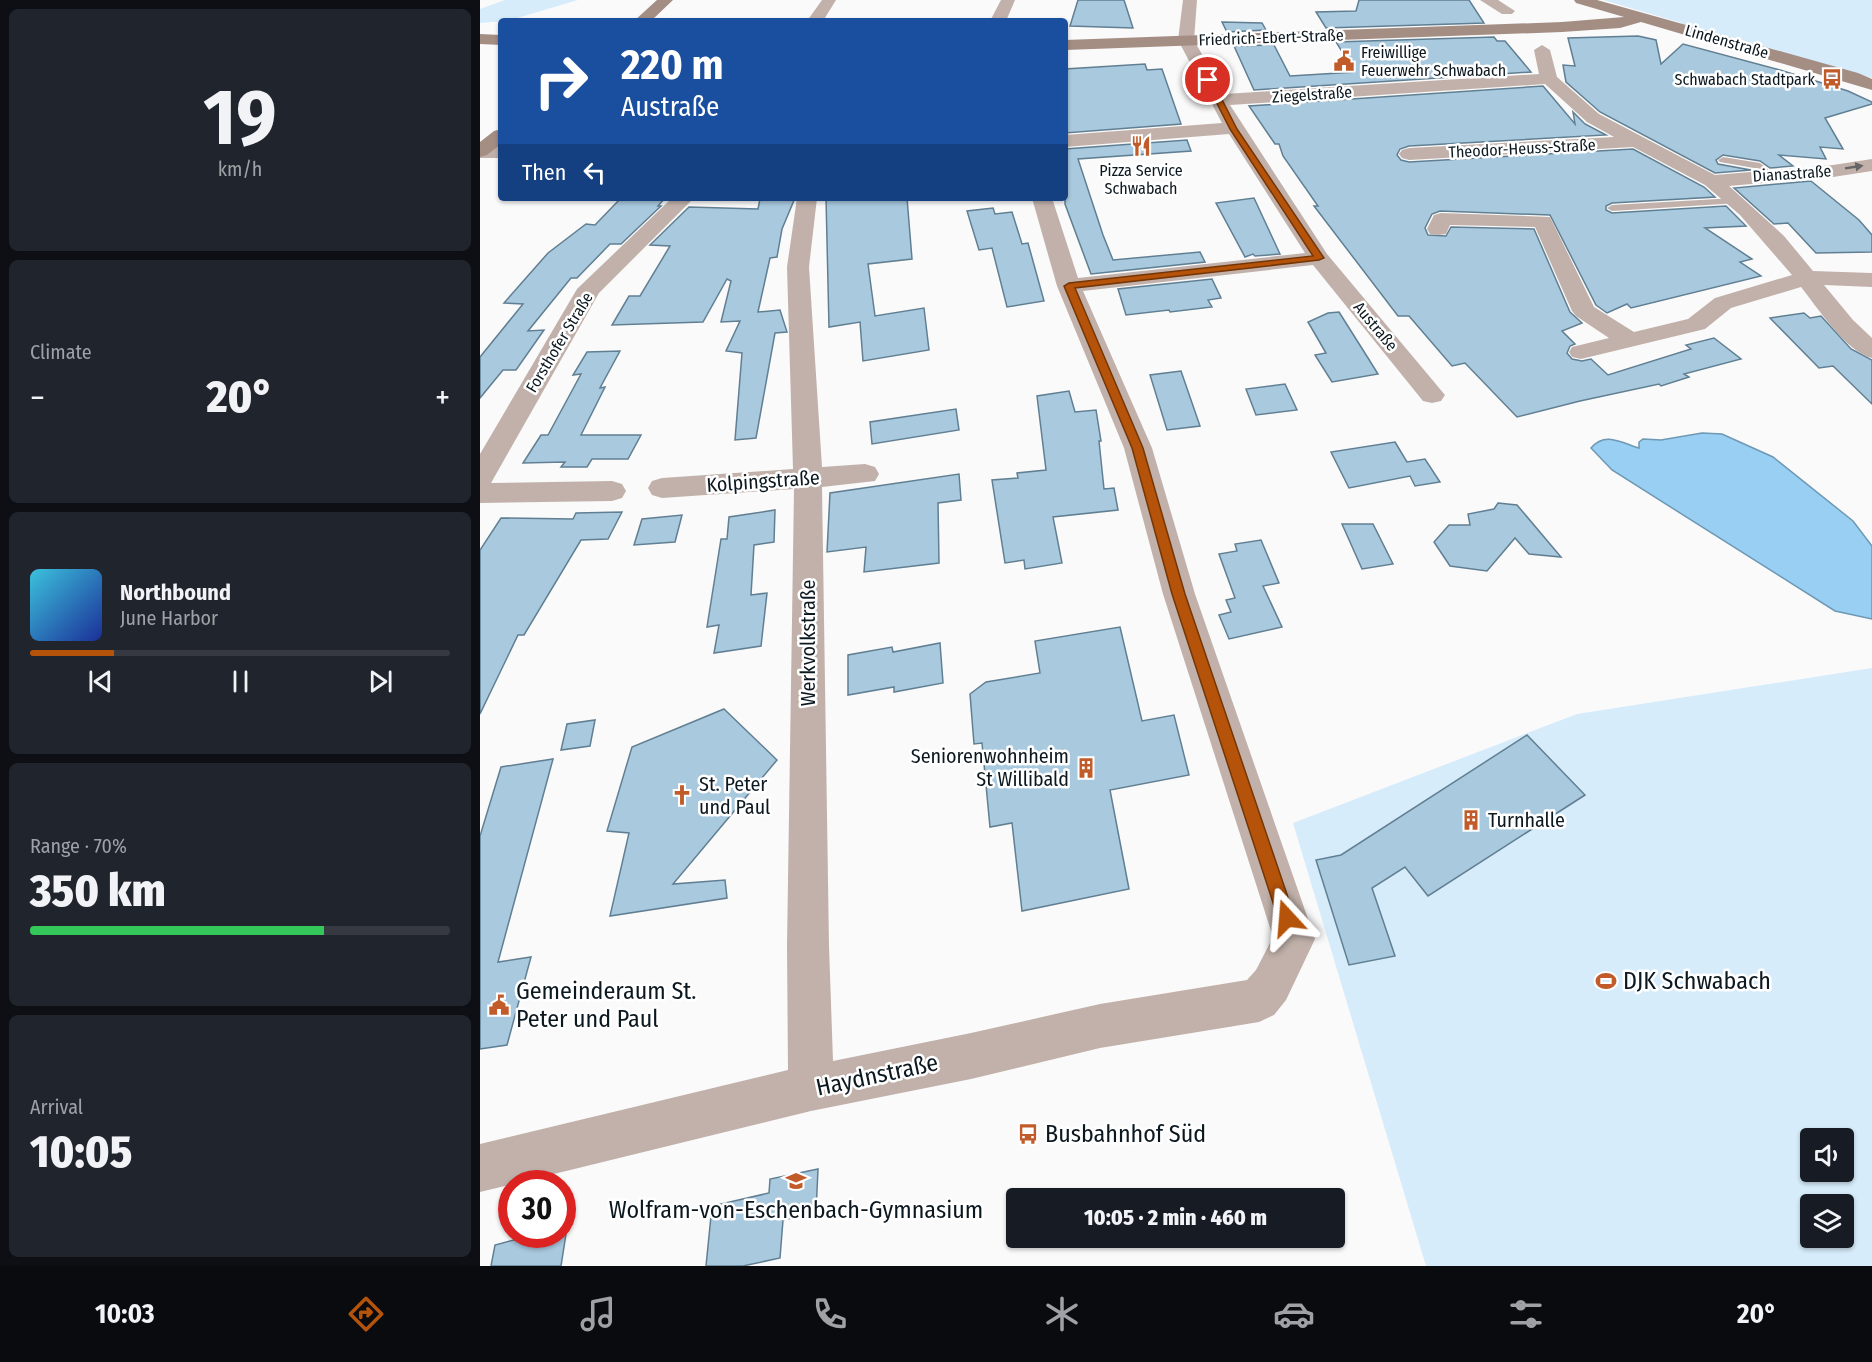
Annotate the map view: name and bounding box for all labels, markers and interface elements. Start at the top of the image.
street label: Lindenstraße [1683,21,1771,62]
street label: Friedrich-Ebert-Straße [1198,25,1344,50]
text: 220 m [621,40,724,90]
icon: right [522,42,600,120]
place label: Freiwillige Feuerwehr Schwabach [1361,43,1506,80]
public building icon: Freiwillige Feuerwehr Schwabach [1332,49,1356,73]
pin [1182,54,1233,105]
icon: arrive [1191,63,1224,96]
bus stop icon: Schwabach Stadtpark [1820,67,1844,91]
place label: Schwabach Stadtpark [1674,70,1816,89]
text: 19 [203,71,277,165]
street label: Ziegelstraße [1271,82,1353,107]
text: Austraße [621,91,719,123]
restaurant icon: Pizza Service Schwabach [1129,134,1153,158]
street label: Theodor-Heuss-Straße [1448,135,1596,162]
icon: left [578,156,611,189]
text: km/h [218,157,262,181]
text: Then [522,159,566,186]
place label: Pizza Service Schwabach [1099,161,1183,198]
street label: Dianastraße [1752,161,1832,186]
one-way arrow [1844,163,1863,172]
street label: Forsthofer Straße [522,289,597,396]
street label: Austraße [1350,298,1402,355]
text: Climate [30,340,92,364]
text: 20° [206,370,273,424]
text: − [30,378,45,418]
text: + [435,378,450,418]
street label: Kolpingstraße [706,465,820,497]
text: Northbound [120,579,231,606]
street label: Werkvolkstraße [796,580,820,706]
text: June Harbor [120,606,218,630]
icon: previous [84,665,117,698]
icon: pause [224,665,257,698]
icon: next [364,665,397,698]
place label: Seniorenwohnheim St Willibald [911,744,1069,791]
building icon: Seniorenwohnheim St Willibald [1074,756,1098,780]
place label: St. Peter und Paul [699,772,770,819]
church icon: St. Peter und Paul [670,783,694,807]
building icon: Turnhalle [1459,808,1483,832]
place label: Turnhalle [1488,808,1565,832]
text: Range · 70% [30,834,127,858]
text: 350 km [30,864,166,918]
position arrow [1255,886,1319,950]
place label: DJK Schwabach [1623,967,1771,995]
sports icon: DJK Schwabach [1594,969,1618,993]
place label: Gemeinderaum St. Peter und Paul [516,977,696,1033]
public building icon: Gemeinderaum St. Peter und Paul [487,993,511,1017]
street label: Haydnstraße [813,1048,941,1102]
text: Arrival [30,1095,83,1119]
place label: Busbahnhof Süd [1045,1120,1206,1148]
bus stop icon: Busbahnhof Süd [1016,1122,1040,1146]
text: 10:05 [30,1125,132,1179]
map controls [1800,1128,1854,1248]
button: sound [1800,1128,1854,1182]
school or university icon: Wolfram-von-Eschenbach-Gymnasium [784,1169,808,1193]
speed limit sign: 30 [498,1170,576,1248]
button: layers [1800,1194,1854,1248]
place label: Wolfram-von-Eschenbach-Gymnasium [609,1196,983,1224]
text: 10:05 · 2 min · 460 m [1084,1204,1267,1231]
icon: directions [345,1293,387,1335]
icon: music [577,1293,619,1335]
icon: phone [809,1293,851,1335]
icon: climate [1041,1293,1083,1335]
icon: car [1273,1293,1315,1335]
icon: filters [1505,1293,1547,1335]
text: 10:03 [95,1298,155,1330]
text: 20° [1737,1298,1777,1330]

